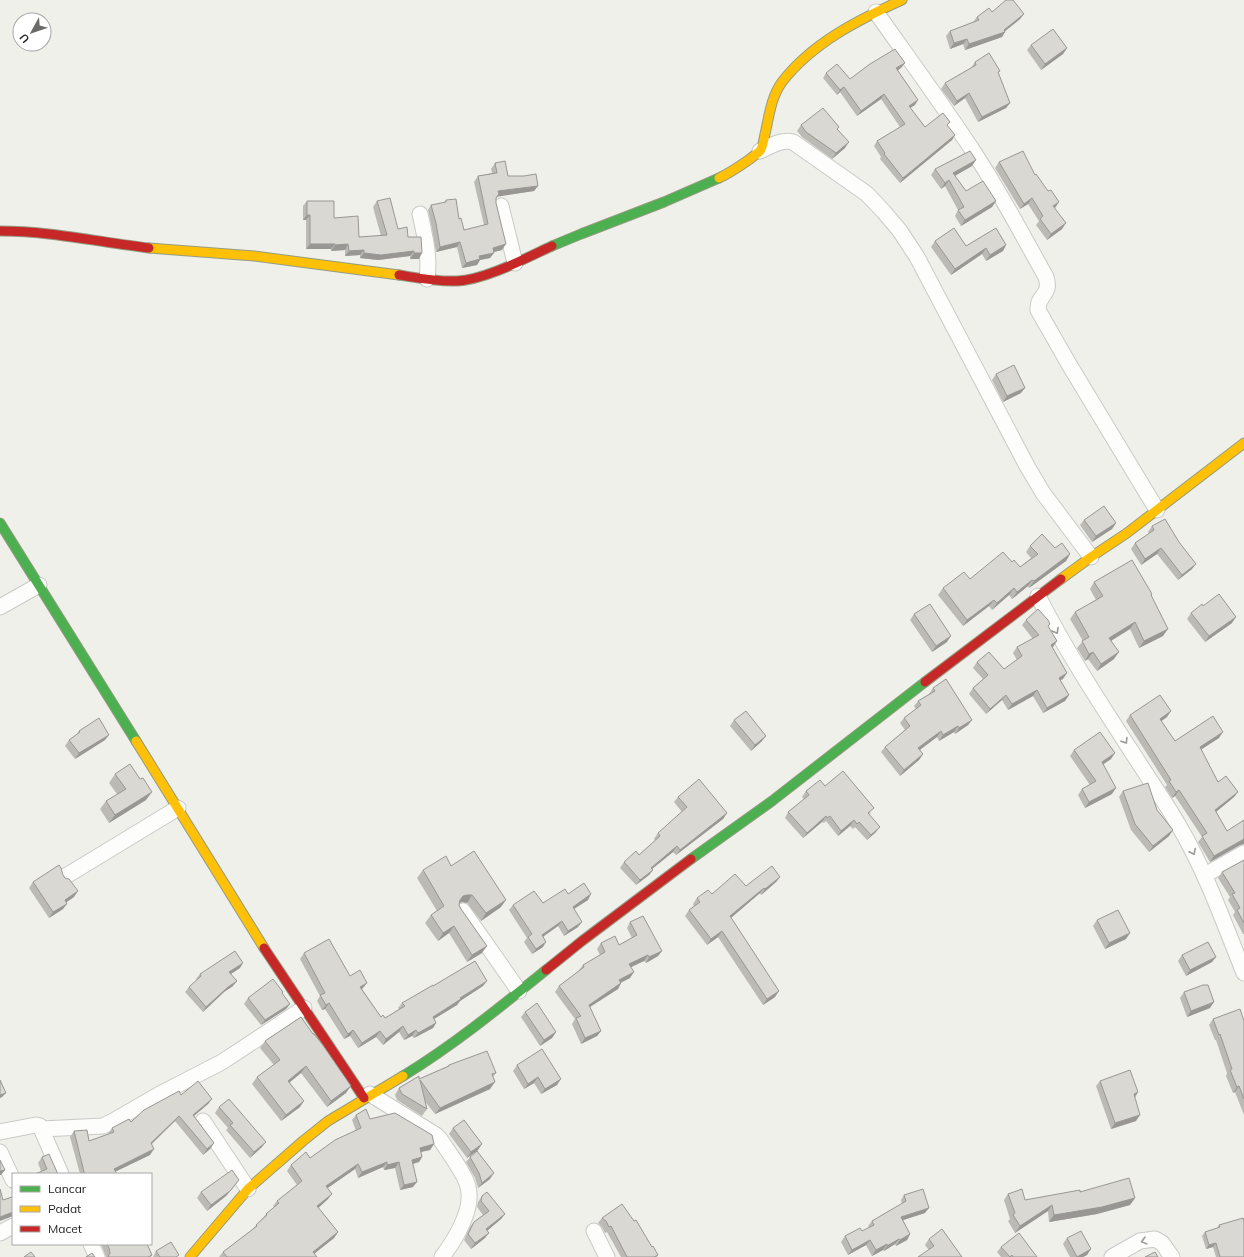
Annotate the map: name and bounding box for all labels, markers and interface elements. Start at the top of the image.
north arrow [12,12,52,52]
text: U [16,31,32,46]
one-way arrow [1051,627,1058,634]
one-way arrow [1120,737,1128,744]
one-way arrow [1188,848,1195,855]
legend [12,1173,152,1245]
text: Lancar [48,1181,87,1196]
text: Padat [48,1201,81,1216]
text: Macet [48,1221,82,1236]
one-way arrow [1141,1236,1148,1245]

